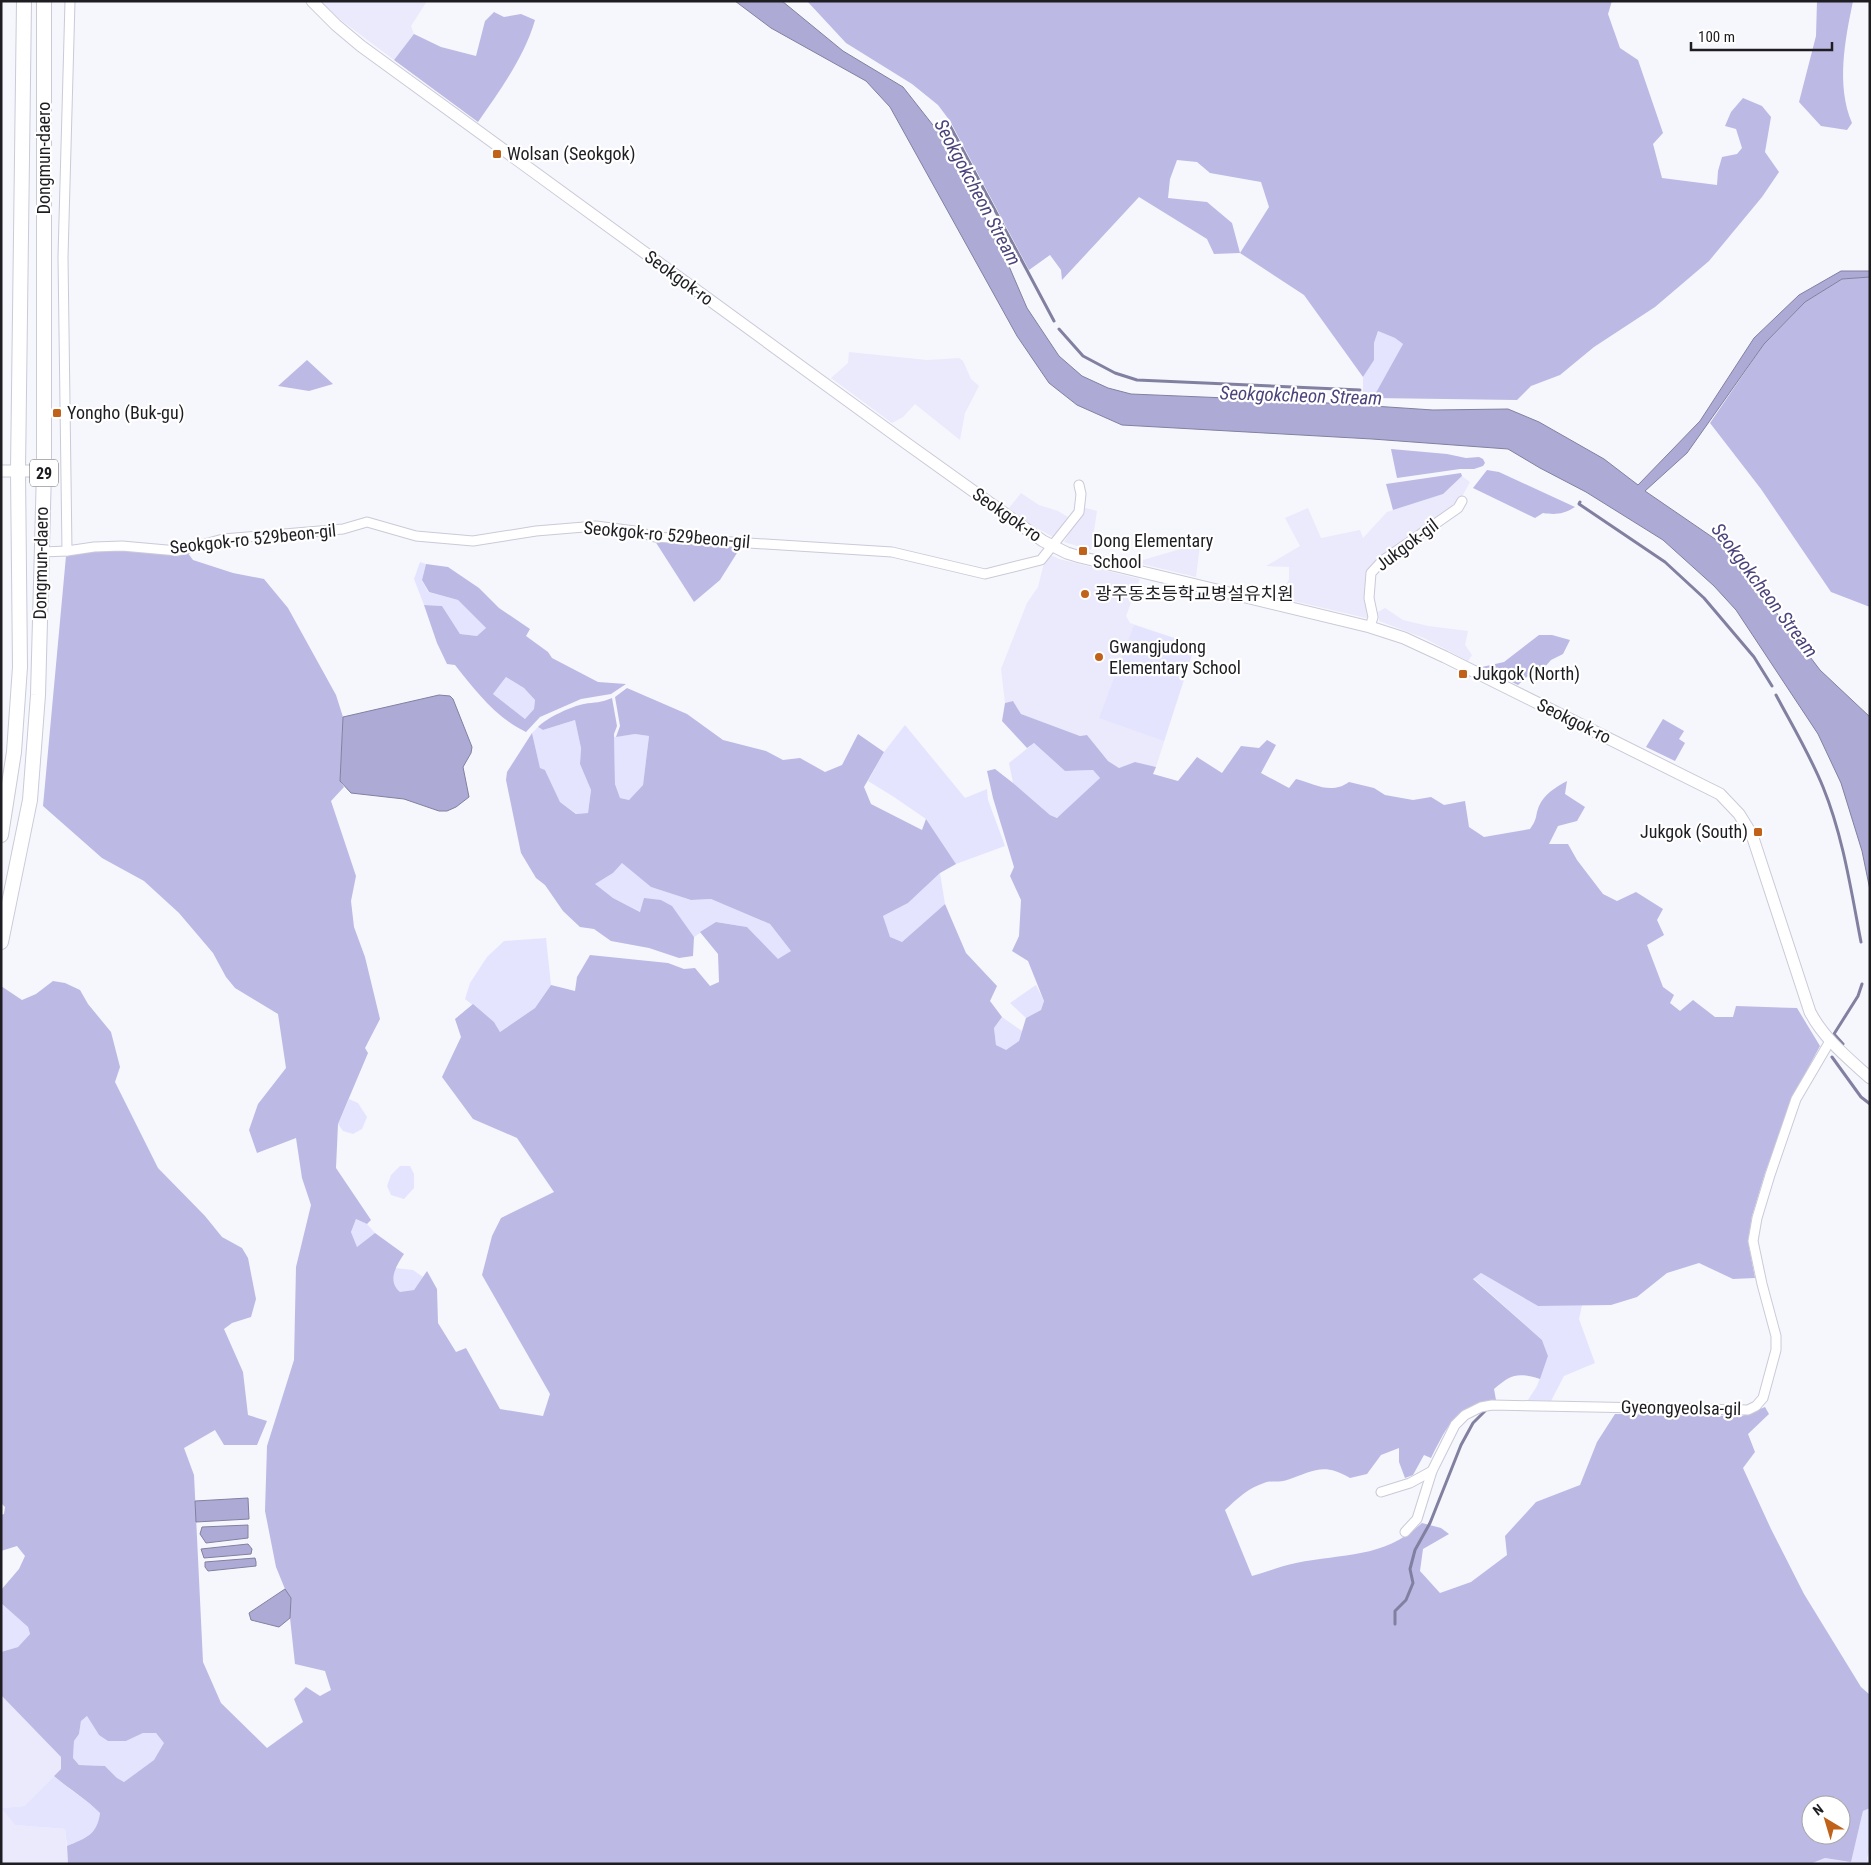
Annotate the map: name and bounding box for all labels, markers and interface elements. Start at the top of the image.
scale bar [1691,20,1832,52]
text: 100 m [1698,28,1735,46]
street label: Dongmun-daero [33,102,54,214]
water label: Seokgokcheon Stream [929,115,1026,269]
place label: Wolsan (Seokgok) [507,143,635,165]
marker: Wolsan (Seokgok) [491,148,503,160]
street label: Seokgok-ro [641,246,718,309]
water label: Seokgokcheon Stream [1219,381,1383,410]
place label: Yongho (Buk-gu) [67,402,184,424]
marker: Yongho (Buk-gu) [51,407,63,419]
road number: 29 [30,459,58,486]
street label: Seokgok-ro [969,483,1046,546]
street label: Dongmun-daero [29,506,52,620]
street label: Jukgok-gil [1371,514,1442,575]
street label: Seokgok-ro 529beon-gil [583,517,751,552]
street label: Seokgok-ro 529beon-gil [169,519,337,558]
water label: Seokgokcheon Stream [1707,519,1823,662]
place label: Dong Elementary School [1093,530,1214,572]
marker: Dong Elementary School [1077,545,1089,557]
place label: 광주동초등학교병설유치원 [1095,583,1294,604]
marker: 광주동초등학교병설유치원 [1079,588,1091,600]
place label: Gwangjudong Elementary School [1109,636,1241,678]
marker: Gwangjudong Elementary School [1093,651,1105,663]
place label: Jukgok (North) [1473,663,1580,685]
marker: Jukgok (North) [1457,668,1469,680]
street label: Seokgok-ro [1534,694,1615,747]
place label: Jukgok (South) [1640,821,1748,843]
marker: Jukgok (South) [1752,826,1764,838]
street label: Gyeongyeolsa-gil [1621,1396,1741,1419]
north arrow [1801,1795,1851,1845]
text: N [1810,1801,1826,1819]

